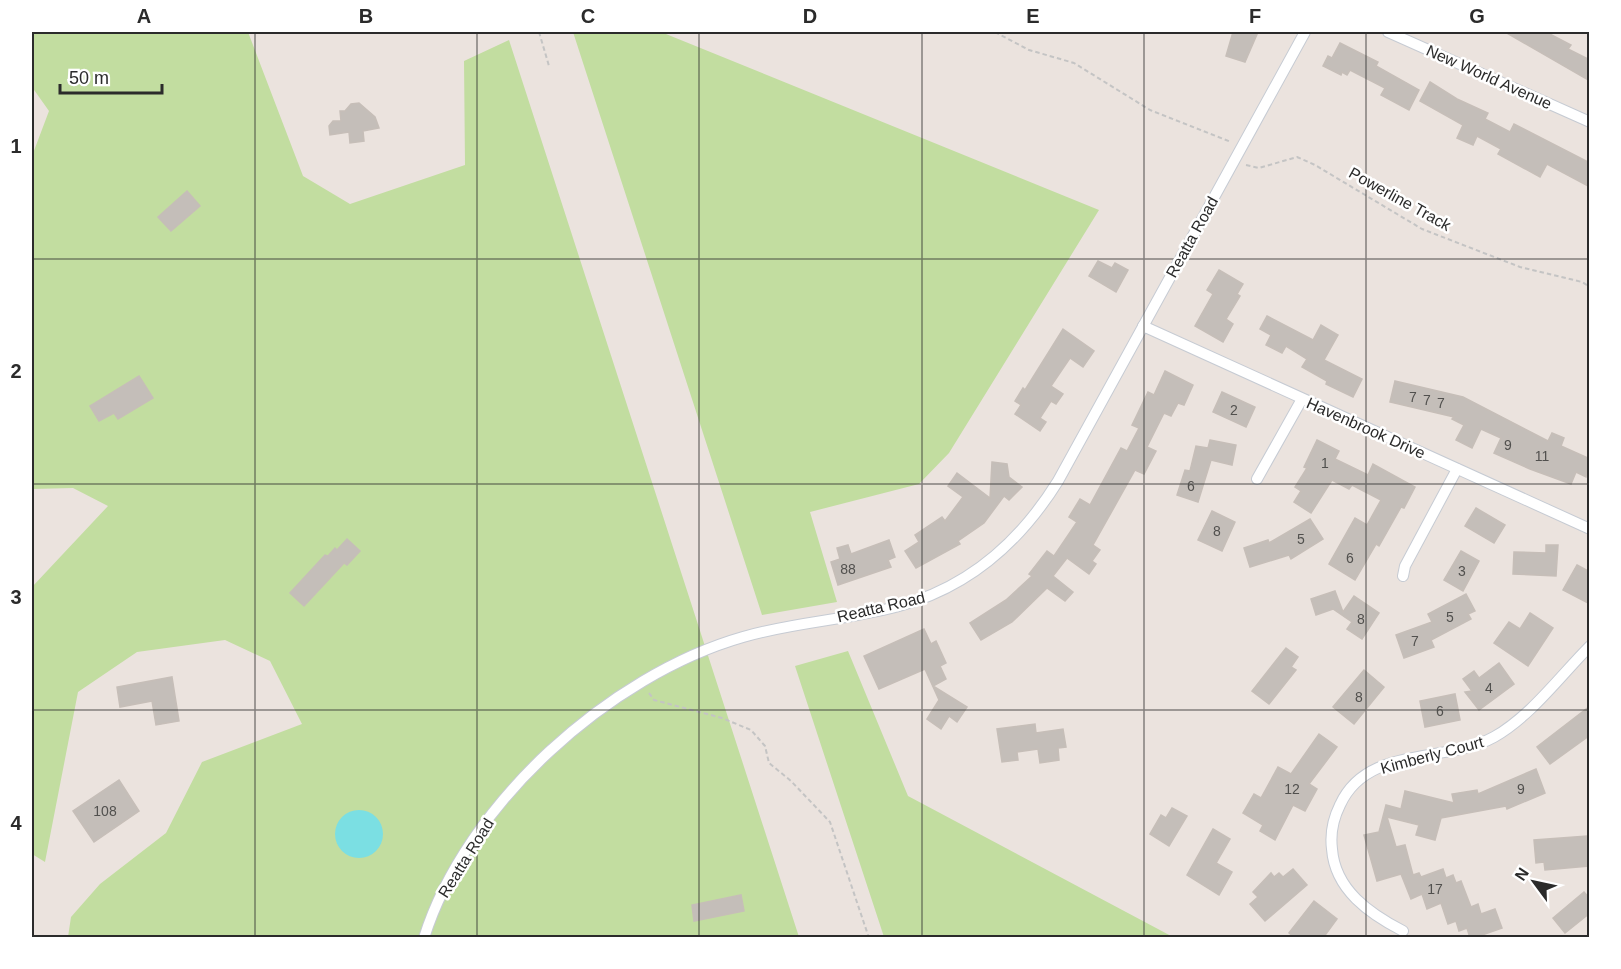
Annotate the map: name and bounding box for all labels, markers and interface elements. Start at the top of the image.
text: A [137,5,151,27]
text: B [359,5,373,27]
text: C [581,5,595,27]
text: D [803,5,817,27]
text: E [1026,5,1040,27]
text: F [1249,5,1261,27]
text: G [1469,5,1485,27]
street label: New World Avenue [1424,42,1554,112]
scale bar [60,57,162,95]
text: 50 m [69,68,109,88]
text: 1 [10,135,22,157]
street label: Powerline Track [1346,164,1455,235]
street label: Reatta Road [1163,194,1221,280]
text: 2 [10,360,22,382]
house number: 7 [1409,389,1417,405]
house number: 7 [1423,392,1431,408]
street label: Havenbrook Drive [1304,394,1428,462]
house number: 7 [1437,395,1445,411]
house number: 2 [1230,402,1238,418]
house number: 9 [1504,437,1512,453]
house number: 11 [1535,448,1549,464]
house number: 1 [1321,455,1329,471]
house number: 6 [1187,478,1195,494]
house number: 8 [1213,523,1221,539]
house number: 5 [1297,531,1305,547]
house number: 6 [1346,550,1354,566]
house number: 88 [840,561,856,577]
house number: 3 [1458,563,1466,579]
text: 3 [10,586,22,608]
street label: Reatta Road [835,589,927,625]
house number: 5 [1446,609,1454,625]
house number: 8 [1357,611,1365,627]
house number: 7 [1411,633,1419,649]
house number: 4 [1485,680,1493,696]
house number: 8 [1355,689,1363,705]
house number: 6 [1436,703,1444,719]
street label: Kimberly Court [1379,733,1486,777]
house number: 12 [1284,781,1300,797]
house number: 9 [1517,781,1525,797]
house number: 108 [93,803,117,819]
text: 4 [10,812,22,834]
street label: Reatta Road [435,815,497,901]
north arrow [1504,852,1564,912]
text: N [1512,865,1532,884]
house number: 17 [1427,881,1443,897]

